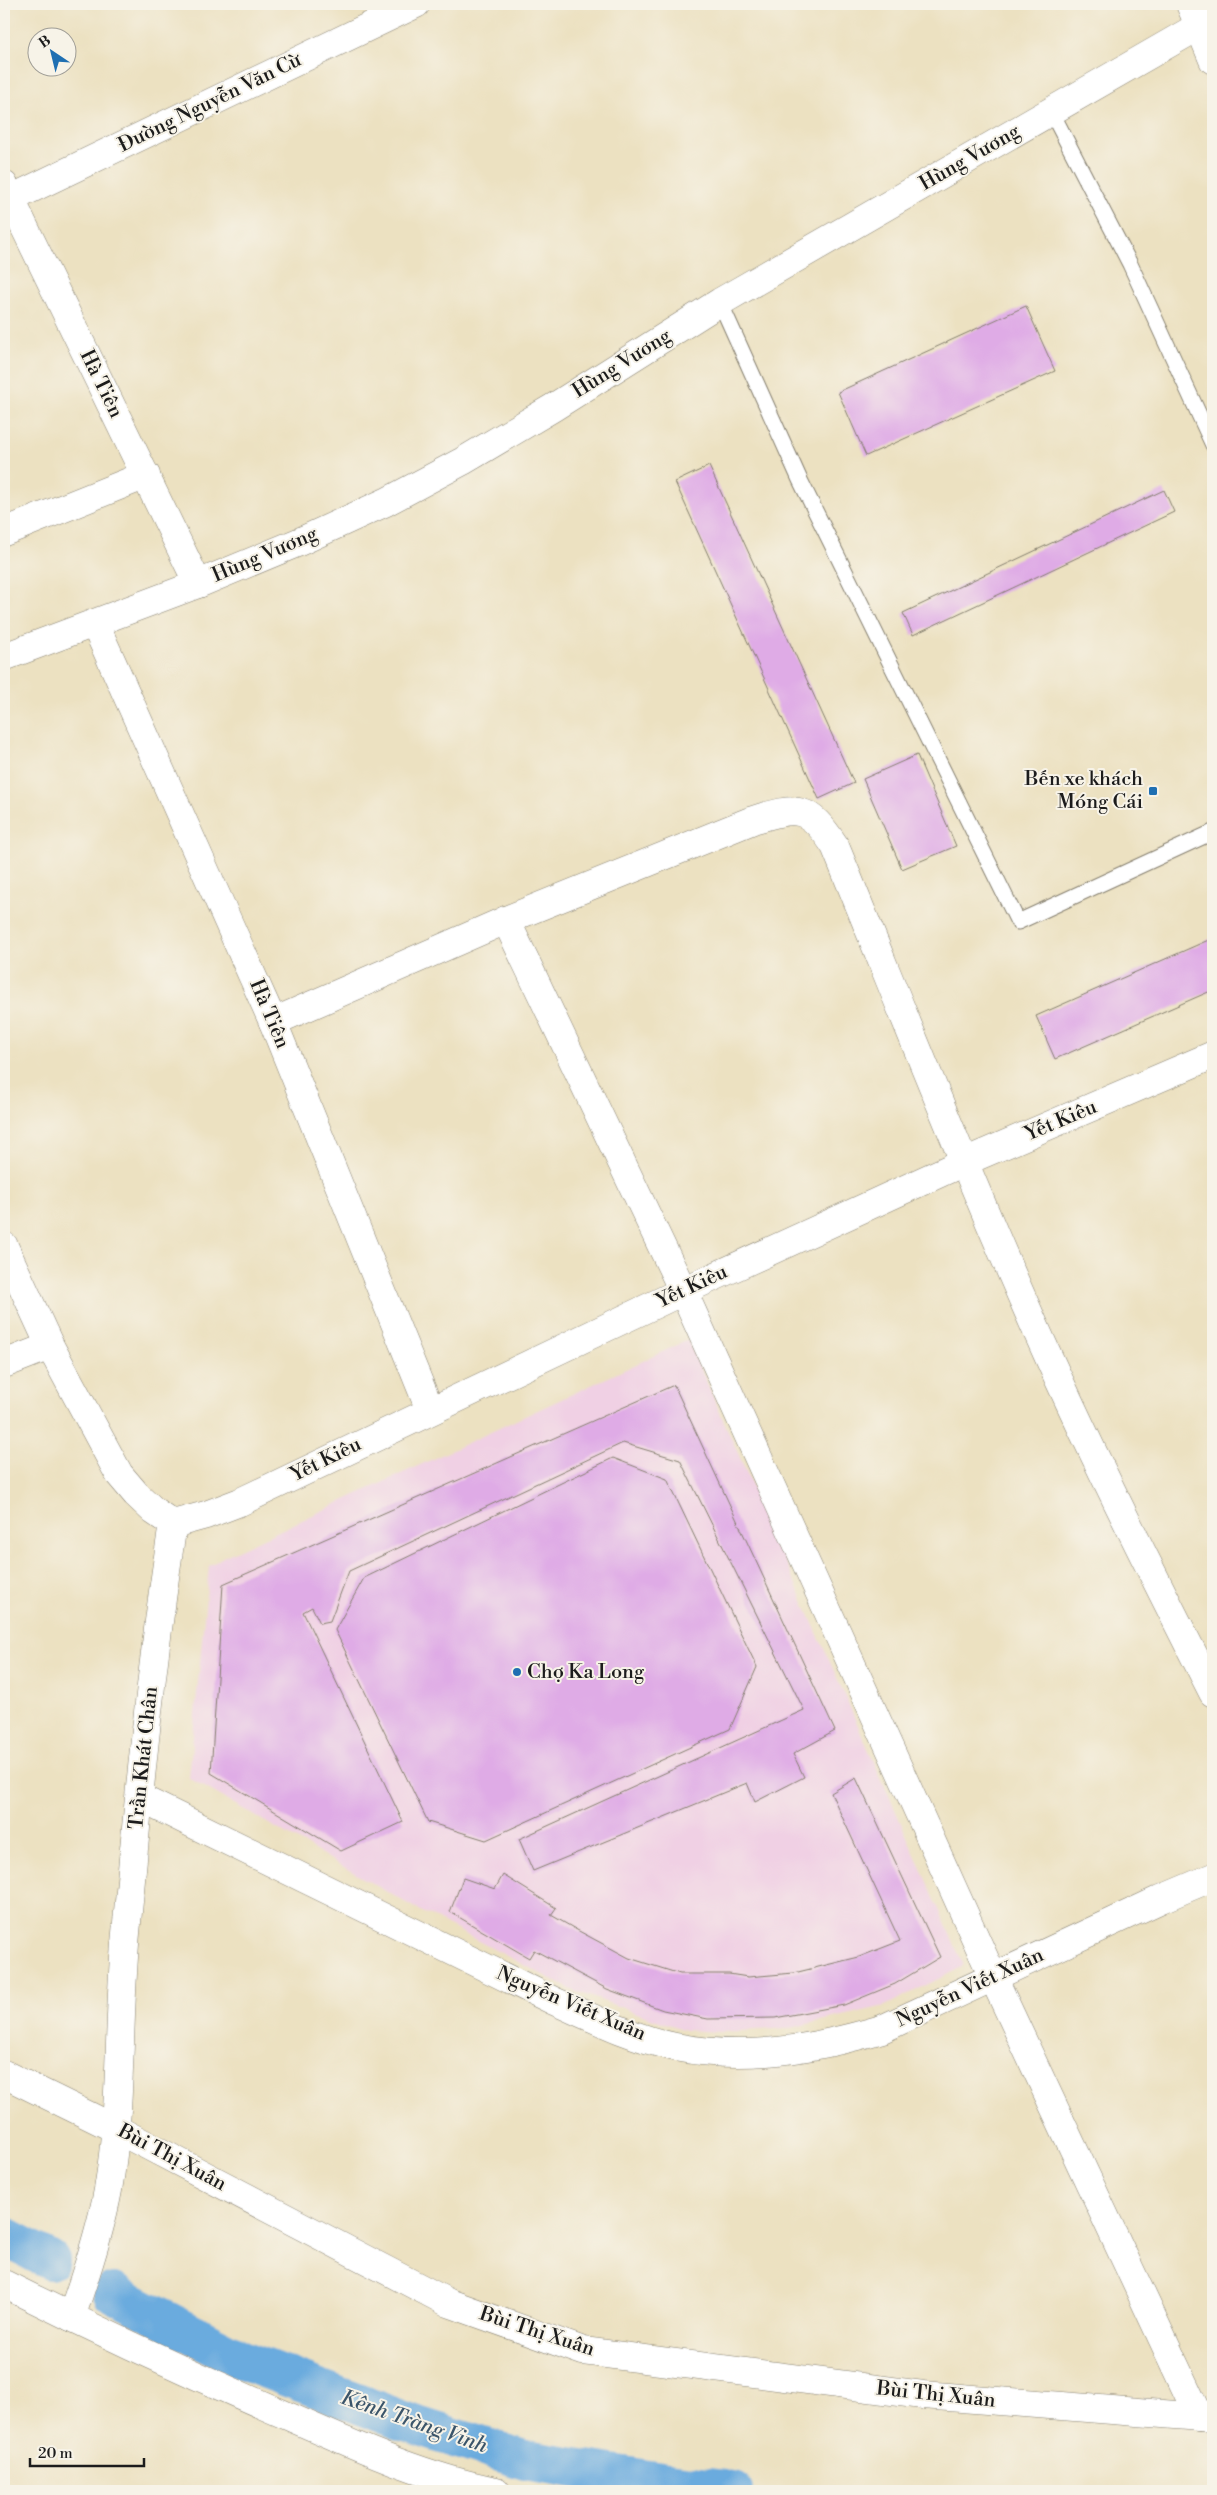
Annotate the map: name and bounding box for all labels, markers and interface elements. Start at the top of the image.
north arrow [28,28,78,78]
text: B [36,32,55,53]
street label: Đường Nguyễn Văn Cừ [114,48,306,158]
street label: Hùng Vương [915,119,1025,197]
street label: Hùng Vương [568,323,677,404]
street label: Hà Tiên [74,346,128,422]
street label: Hùng Vương [209,521,322,588]
place label: Bến xe khách Móng Cái [1024,767,1143,815]
marker: Bến xe khách Móng Cái [1147,785,1159,797]
street label: Hà Tiên [243,976,295,1052]
street label: Yết Kiêu [1020,1094,1101,1148]
street label: Yết Kiêu [652,1259,732,1315]
street label: Yết Kiêu [286,1432,366,1488]
place label: Chợ Ka Long [527,1660,645,1685]
marker: Chợ Ka Long [511,1666,523,1678]
street label: Trần Khát Chân [124,1685,164,1831]
street label: Nguyễn Viết Xuân [892,1943,1048,2033]
street label: Nguyễn Viết Xuân [492,1961,650,2047]
street label: Bùi Thị Xuân [113,2118,231,2197]
street label: Bùi Thị Xuân [475,2301,598,2362]
street label: Bùi Thị Xuân [874,2376,997,2414]
water label: Kênh Tràng Vinh [337,2385,491,2459]
scale bar [30,2435,144,2467]
text: 20 m [38,2444,73,2463]

